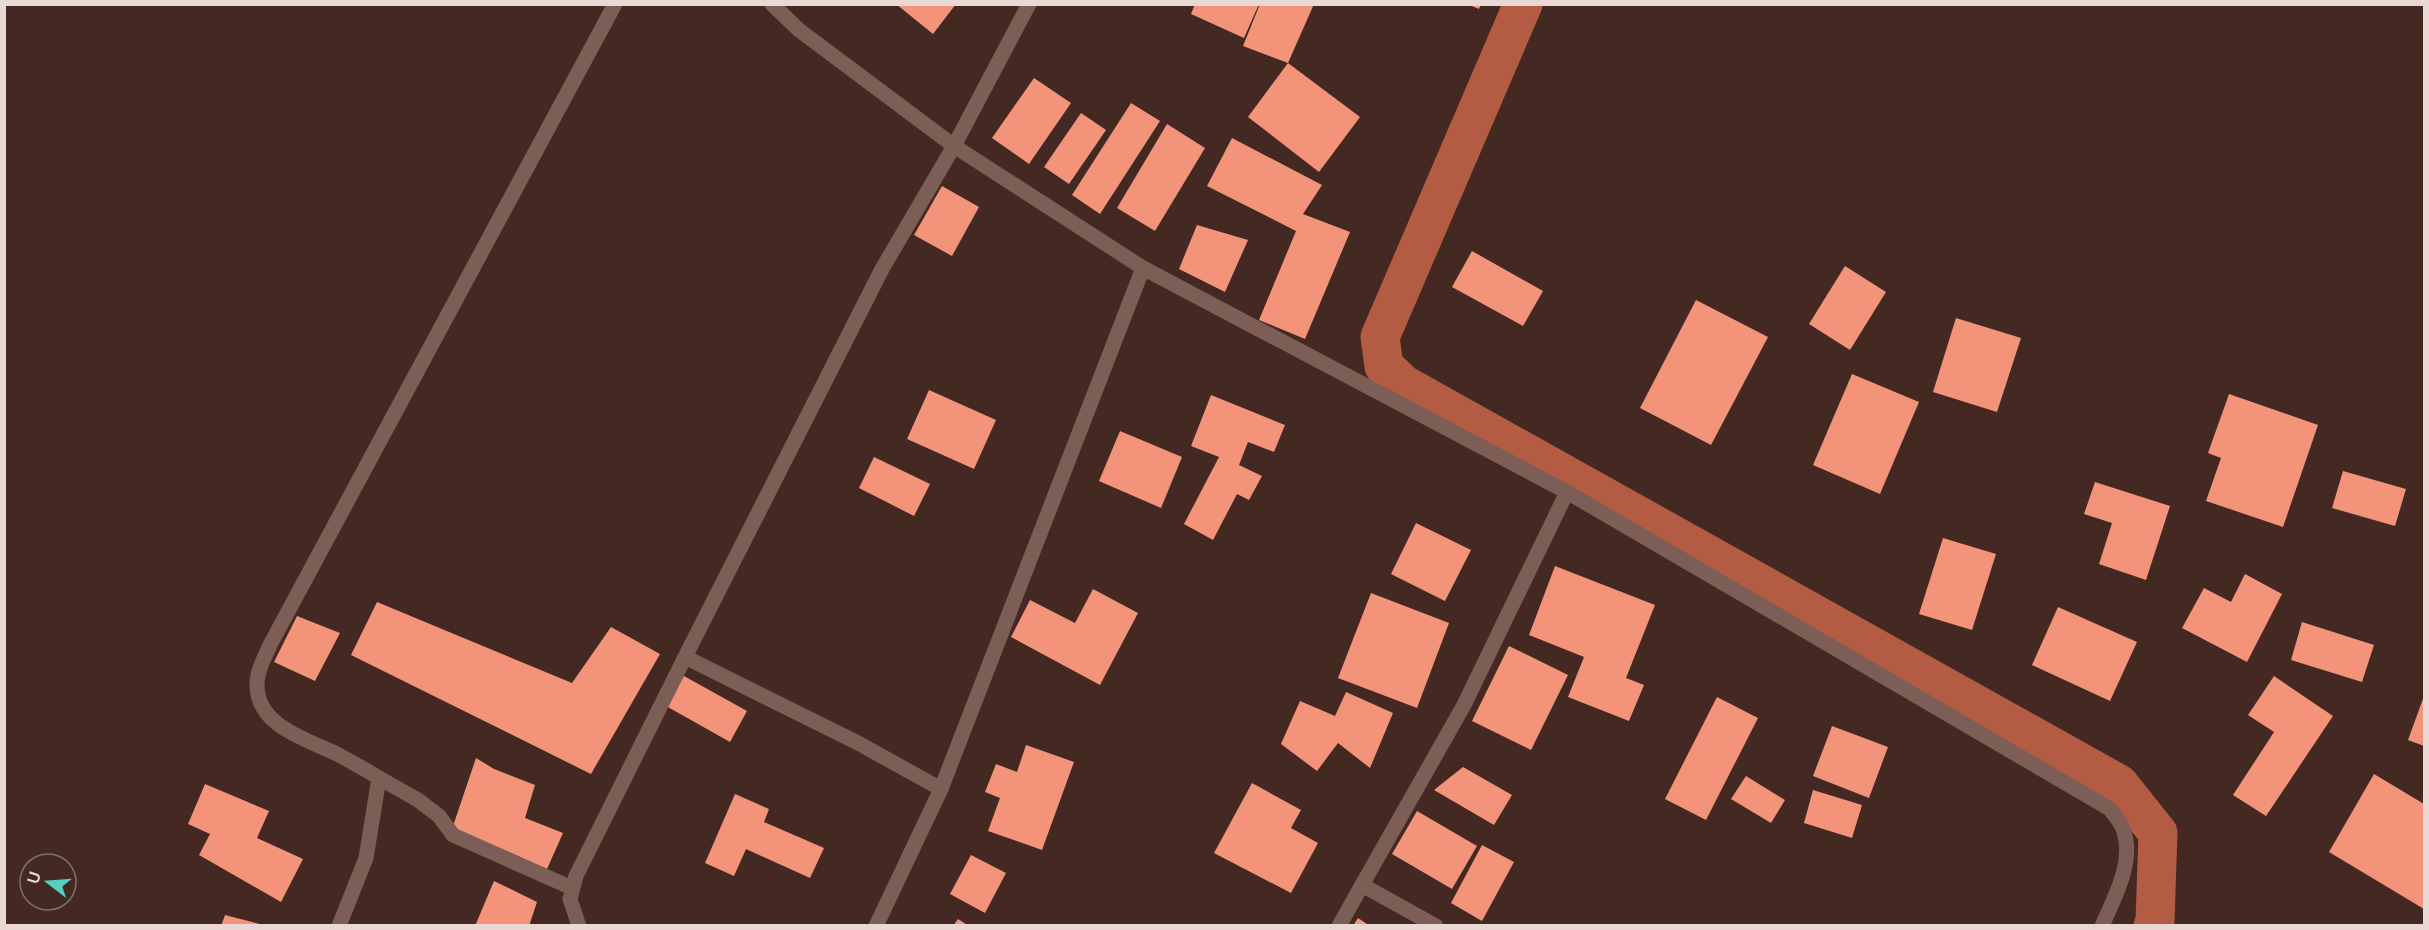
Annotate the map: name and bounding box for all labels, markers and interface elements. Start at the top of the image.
north arrow [18,852,78,912]
text: U [22,869,44,886]

